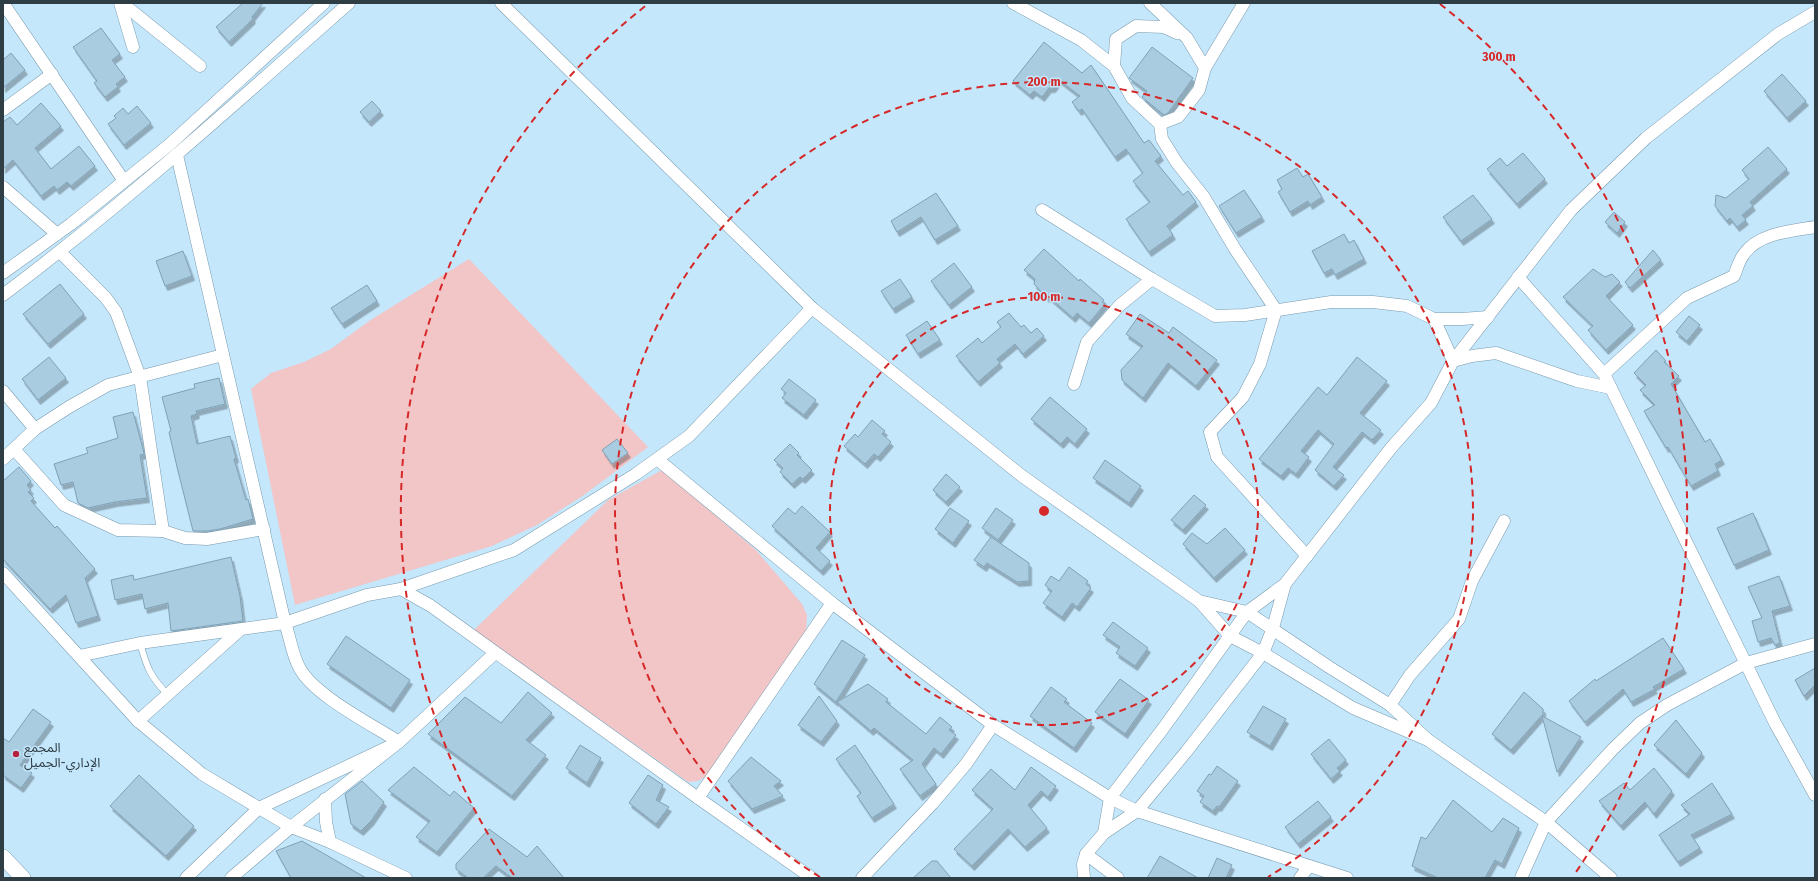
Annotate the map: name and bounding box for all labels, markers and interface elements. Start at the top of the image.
text: 300 m [1481,50,1516,64]
text: 200 m [1027,75,1061,89]
text: 100 m [1028,290,1060,304]
centre of rings [1037,504,1051,518]
place label: المجمع الإداري-الجميل [24,740,100,773]
marker: المجمع الإداري-الجميل [11,749,21,759]

